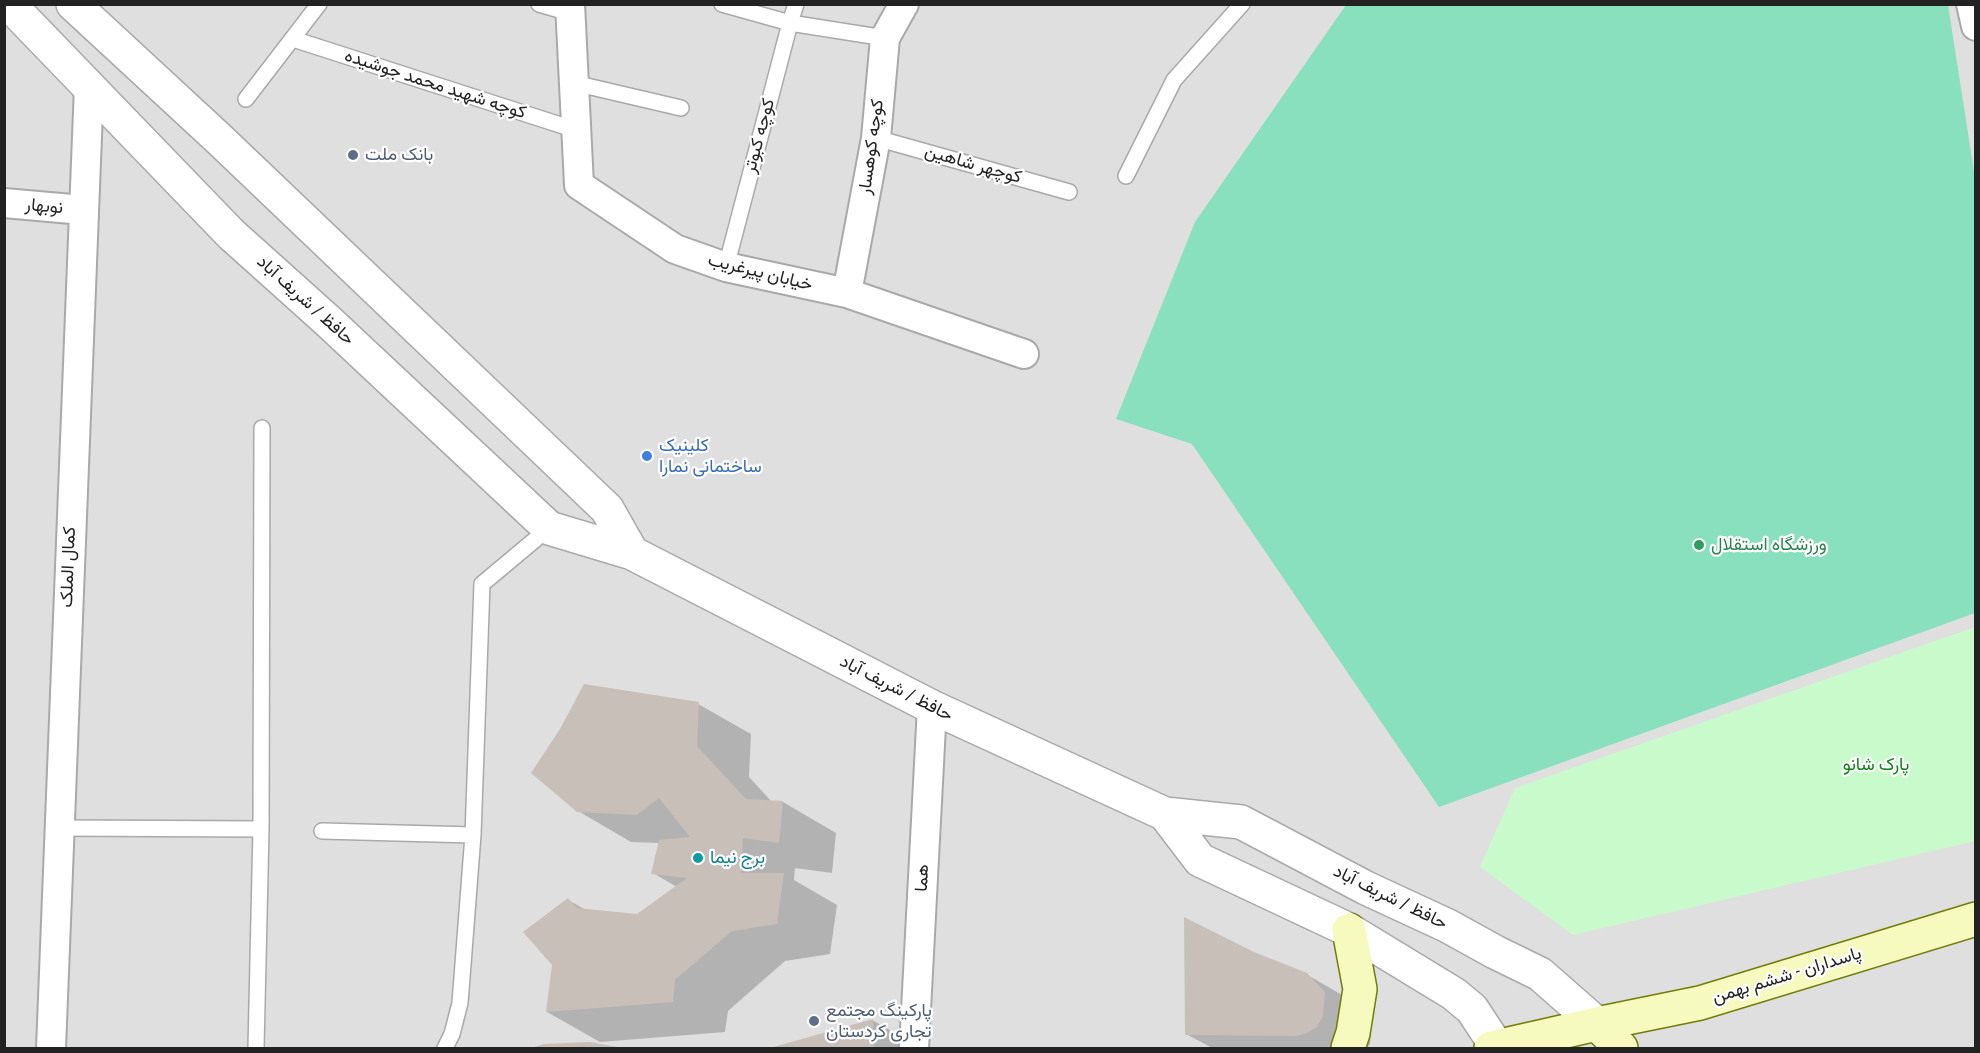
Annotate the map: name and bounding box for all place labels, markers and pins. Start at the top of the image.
place label: بانک ملت [365,144,433,166]
marker: بانک ملت [346,148,360,162]
place label: کلینیک ساختمانی نمارا [659,435,762,478]
marker: کلینیک ساختمانی نمارا [640,449,654,463]
place label: ورزشگاه استقلال [1711,534,1827,556]
marker: ورزشگاه استقلال [1692,538,1706,552]
place label: برج نیما [710,847,765,869]
marker: برج نیما [691,851,705,865]
place label: پارکینگ مجتمع تجاری کردستان [826,1000,932,1042]
marker: پارکینگ مجتمع تجاری کردستان [807,1014,821,1028]

